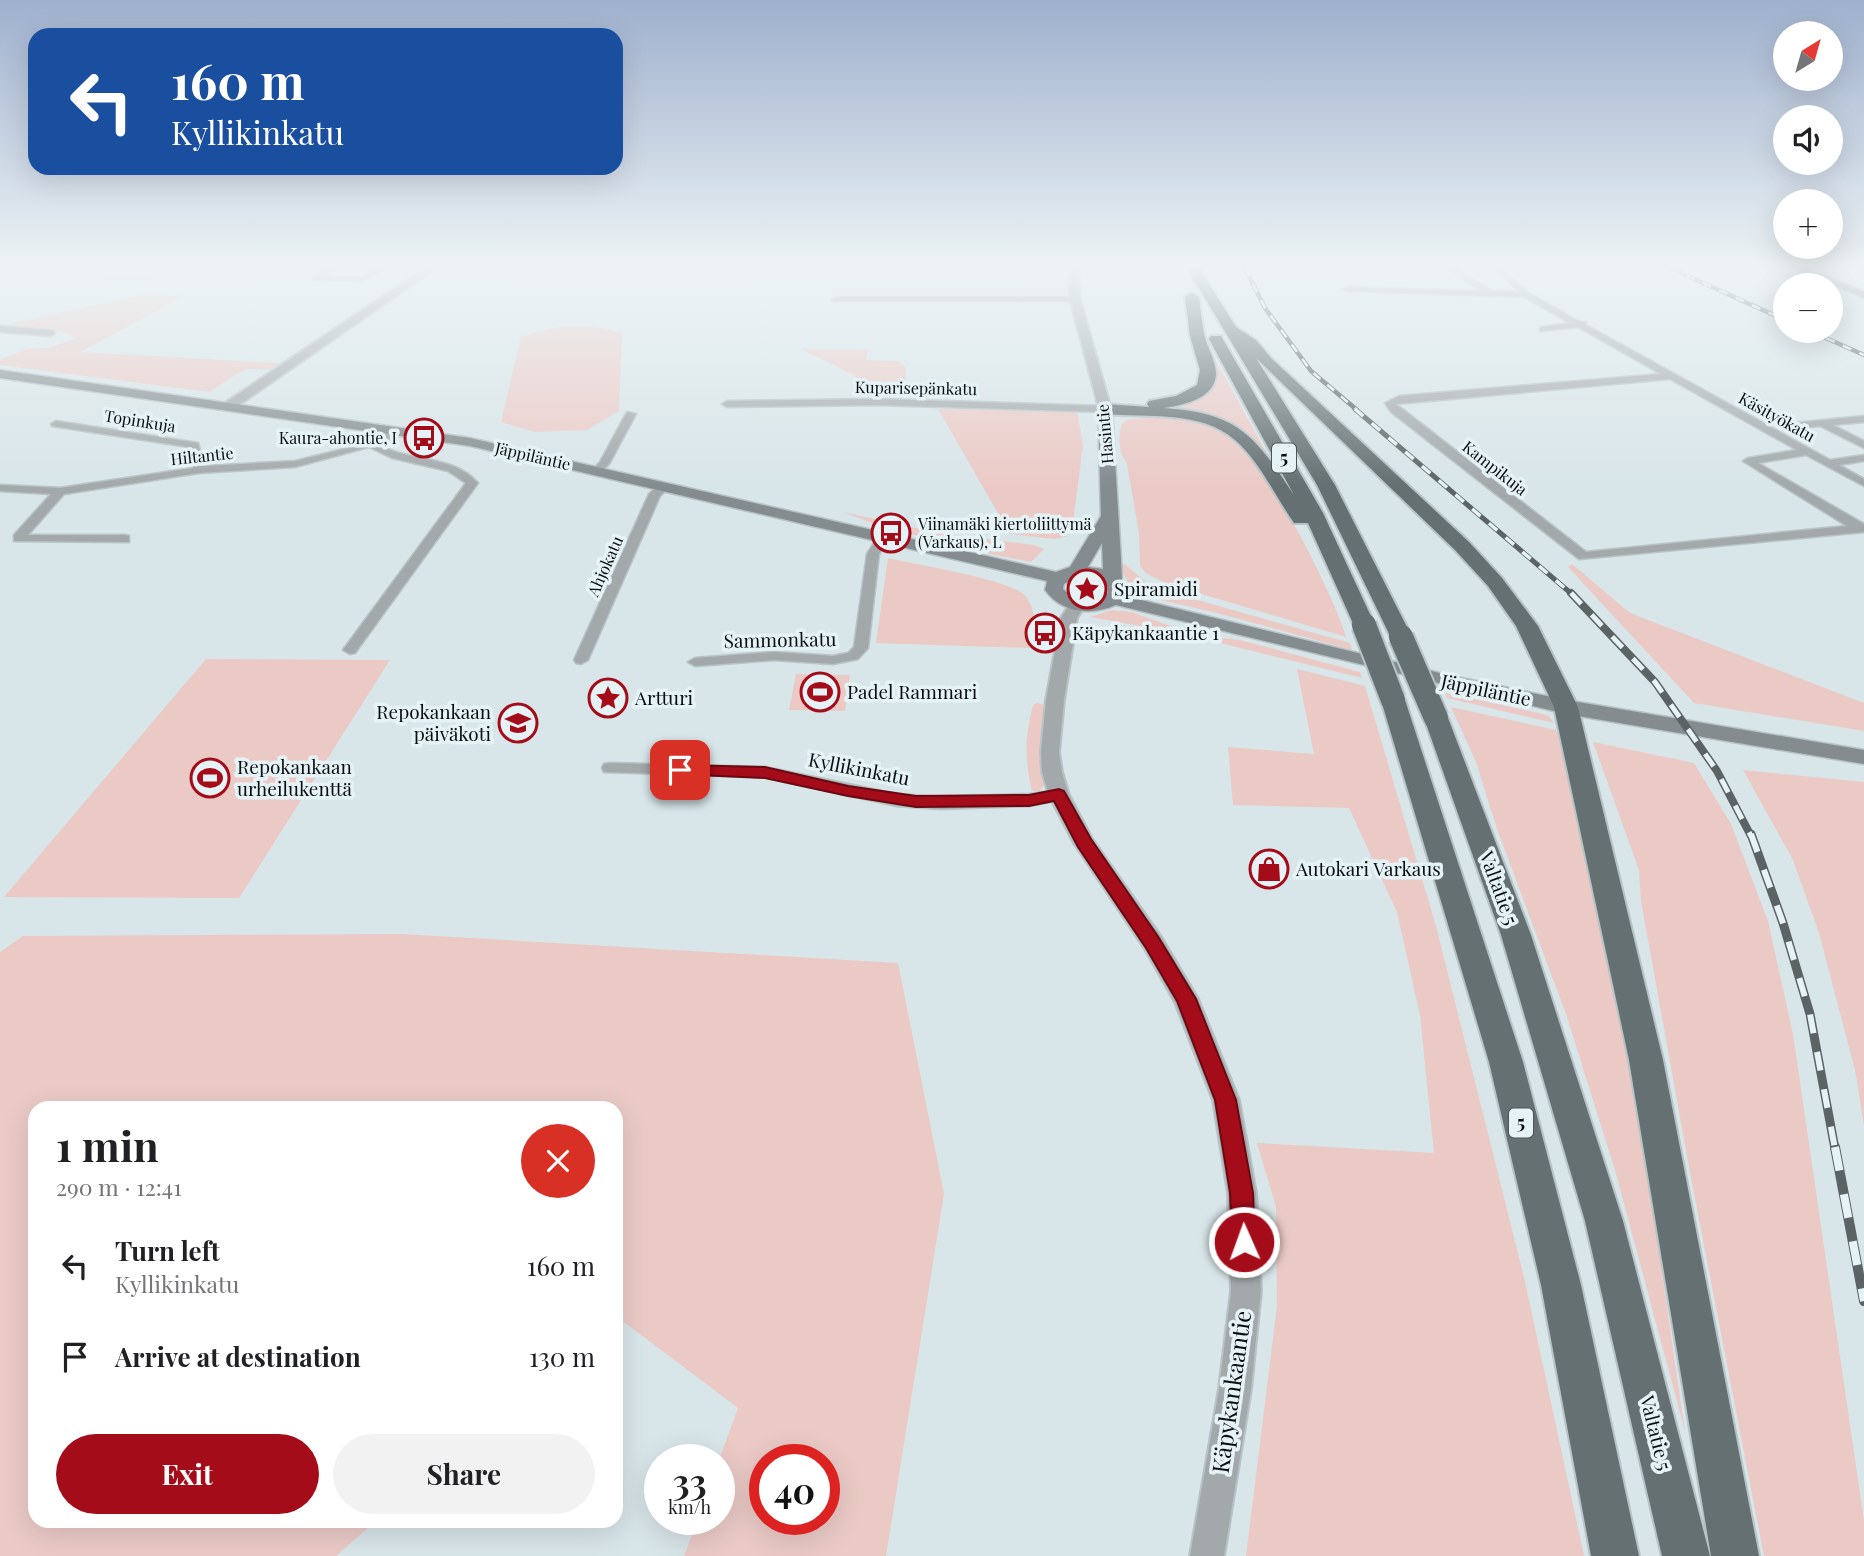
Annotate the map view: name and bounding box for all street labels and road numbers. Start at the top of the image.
street label: Kuparisepänkatu [855,376,977,399]
street label: Käsityökatu [1735,387,1819,446]
street label: Hasintie [1091,403,1118,465]
street label: Topinkuja [103,405,177,437]
street label: Jäppiläntie [492,436,573,474]
street label: Kampikuja [1459,436,1532,500]
street label: Hiltantie [170,442,234,469]
road number: 5 [1272,444,1296,472]
street label: Ahjokatu [582,532,627,600]
street label: Sammonkatu [723,625,837,653]
street label: Jäppiläntie [1438,667,1533,711]
street label: Kyllikinkatu [806,745,912,791]
street label: Valtatie 5 [1474,846,1525,928]
road number: 5 [1509,1108,1533,1138]
street label: Käpykankaantie [1204,1309,1257,1475]
street label: Valtatie 5 [1635,1392,1679,1473]

